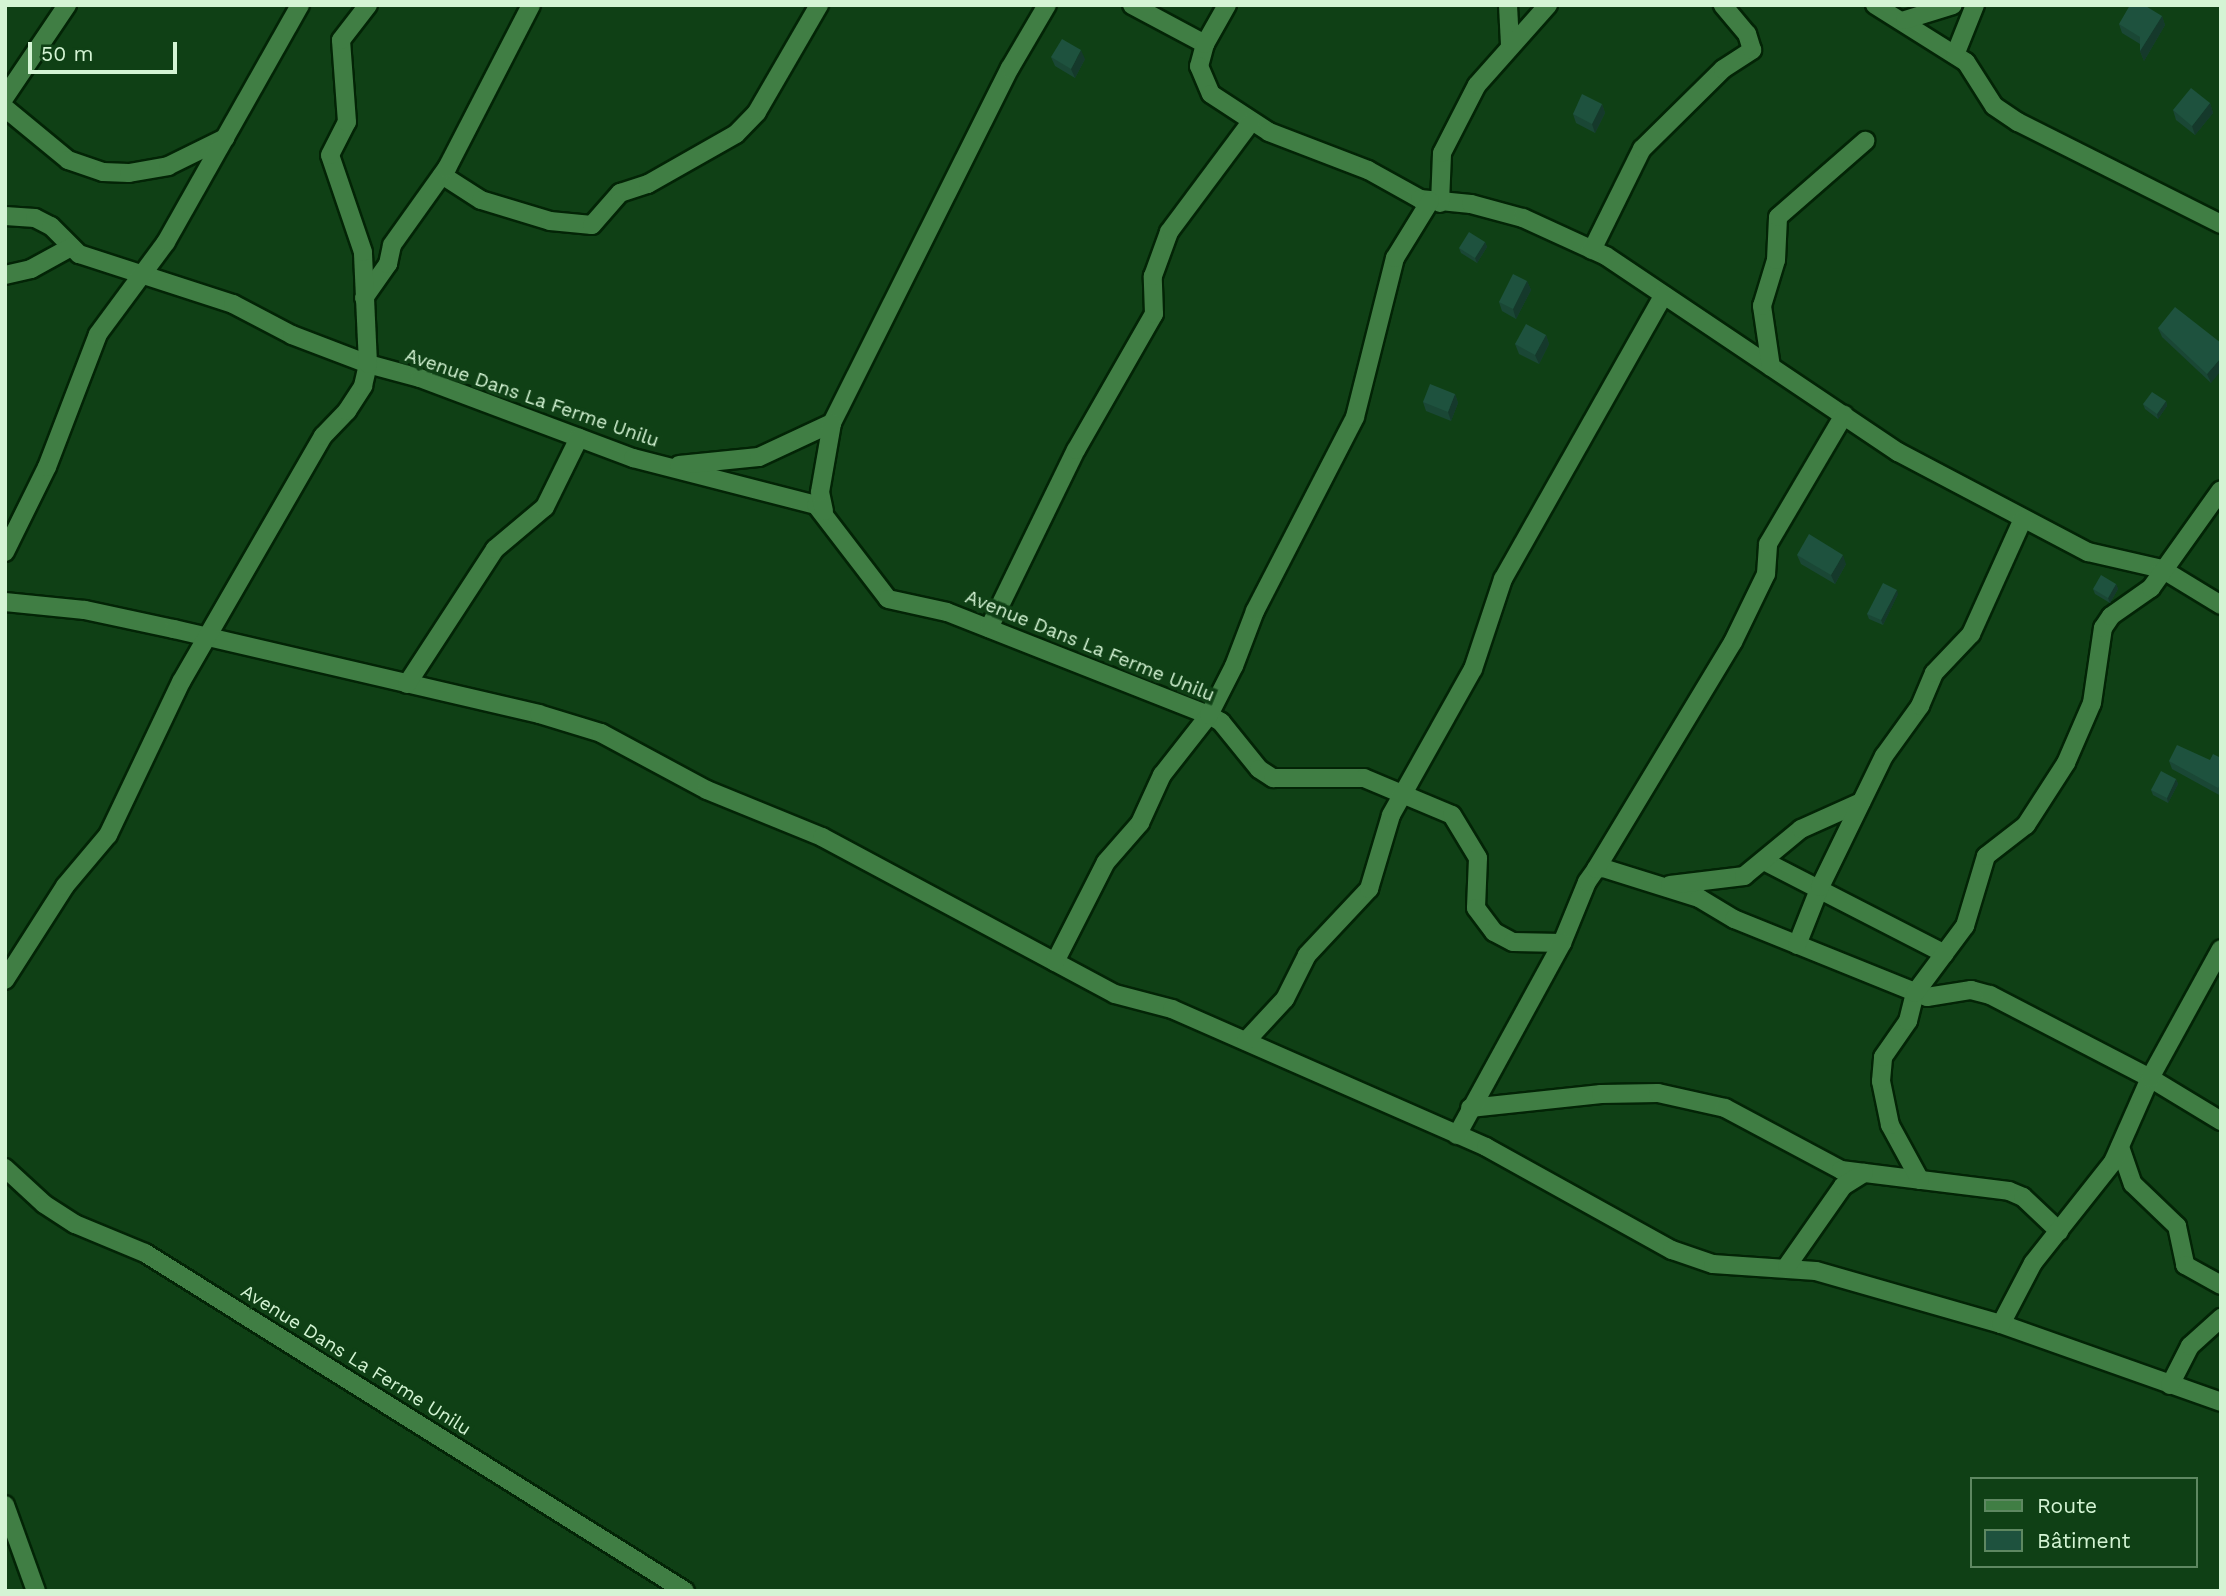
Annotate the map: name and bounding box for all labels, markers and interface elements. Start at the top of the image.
scale bar [32,28,180,72]
text: 50 m [41,41,93,66]
street label: Avenue Dans La Ferme Unilu [402,344,662,452]
street label: Avenue Dans La Ferme Unilu [962,585,1218,707]
street label: Avenue Dans La Ferme Unilu [237,1279,475,1441]
legend [1970,1477,2198,1568]
text: Route [2037,1493,2097,1518]
text: Bâtiment [2037,1528,2130,1553]

